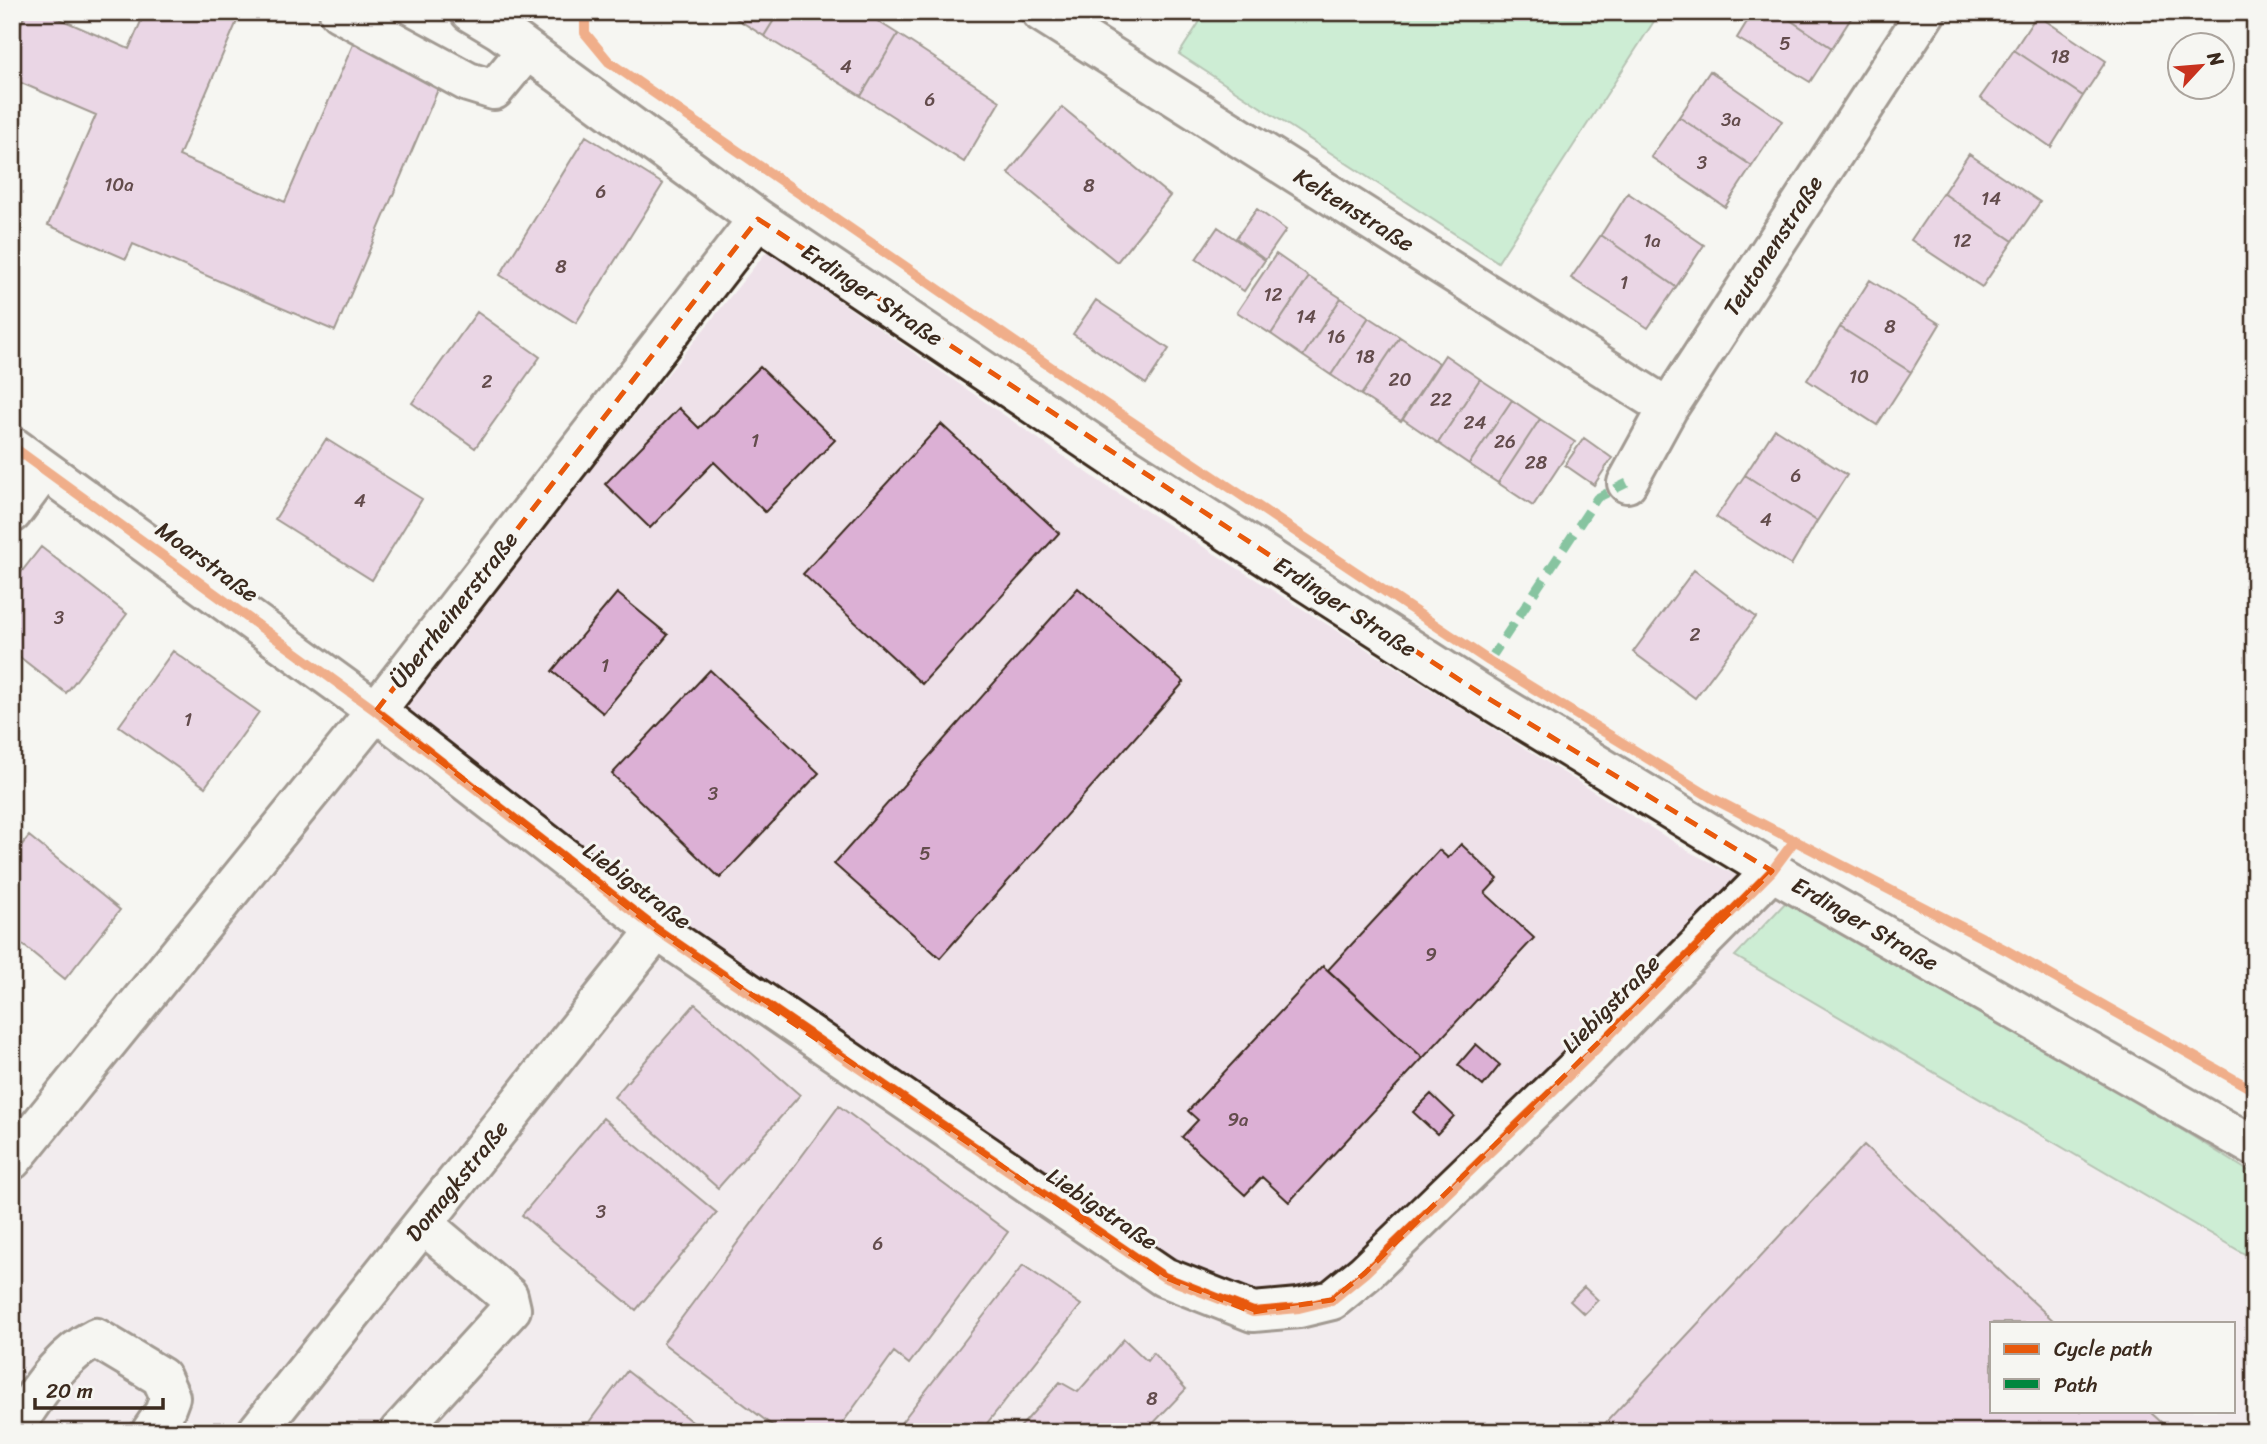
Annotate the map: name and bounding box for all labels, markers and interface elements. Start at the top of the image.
house number: 5 [1779,27,1791,60]
north arrow [2166,32,2236,102]
house number: 18 [2050,40,2070,73]
text: N [2198,45,2234,73]
house number: 4 [840,50,852,83]
house number: 6 [925,83,935,116]
house number: 3a [1721,103,1741,136]
house number: 3 [1697,146,1708,179]
street label: Keltenstraße [1285,157,1423,264]
street label: Teutonenstraße [1712,167,1834,325]
house number: 10a [104,168,134,201]
house number: 8 [1083,169,1095,202]
house number: 6 [596,175,606,208]
house number: 14 [1981,182,2001,215]
house number: 1a [1643,224,1661,257]
house number: 12 [1952,224,1972,257]
street label: Erdinger Straße [792,232,952,358]
house number: 8 [555,250,567,283]
house number: 1 [1620,266,1628,299]
house number: 12 [1263,278,1283,311]
house number: 14 [1296,300,1316,333]
house number: 8 [1884,310,1896,343]
house number: 16 [1327,320,1345,353]
house number: 18 [1355,340,1375,373]
house number: 10 [1849,360,1869,393]
house number: 20 [1389,363,1411,396]
house number: 2 [482,365,493,398]
house number: 22 [1430,383,1452,416]
house number: 24 [1464,406,1487,439]
house number: 1 [751,424,759,457]
house number: 26 [1494,425,1516,458]
house number: 28 [1525,446,1548,479]
house number: 6 [1791,459,1801,492]
house number: 4 [354,484,366,517]
house number: 4 [1760,503,1772,536]
street label: Moarstraße [146,510,268,614]
street label: Überrheinerstraße [379,522,529,698]
street label: Erdinger Straße [1265,545,1425,669]
house number: 3 [54,601,65,634]
house number: 2 [1690,618,1701,651]
house number: 1 [601,649,609,682]
house number: 1 [184,703,192,736]
house number: 3 [708,777,719,810]
street label: Liebigstraße [574,831,700,941]
house number: 5 [919,837,931,870]
street label: Erdinger Straße [1784,865,1947,983]
house number: 9 [1425,938,1437,971]
street label: Liebigstraße [1551,944,1671,1064]
house number: 9a [1227,1103,1249,1136]
street label: Domagkstraße [395,1111,520,1251]
street label: Liebigstraße [1038,1156,1166,1262]
house number: 3 [596,1195,607,1228]
house number: 6 [873,1227,883,1260]
legend [1990,1322,2236,1412]
text: Cycle path [2054,1330,2153,1368]
text: Path [2054,1366,2097,1404]
scale bar [35,1367,163,1411]
text: 20 m [46,1372,93,1410]
house number: 8 [1146,1382,1158,1415]

